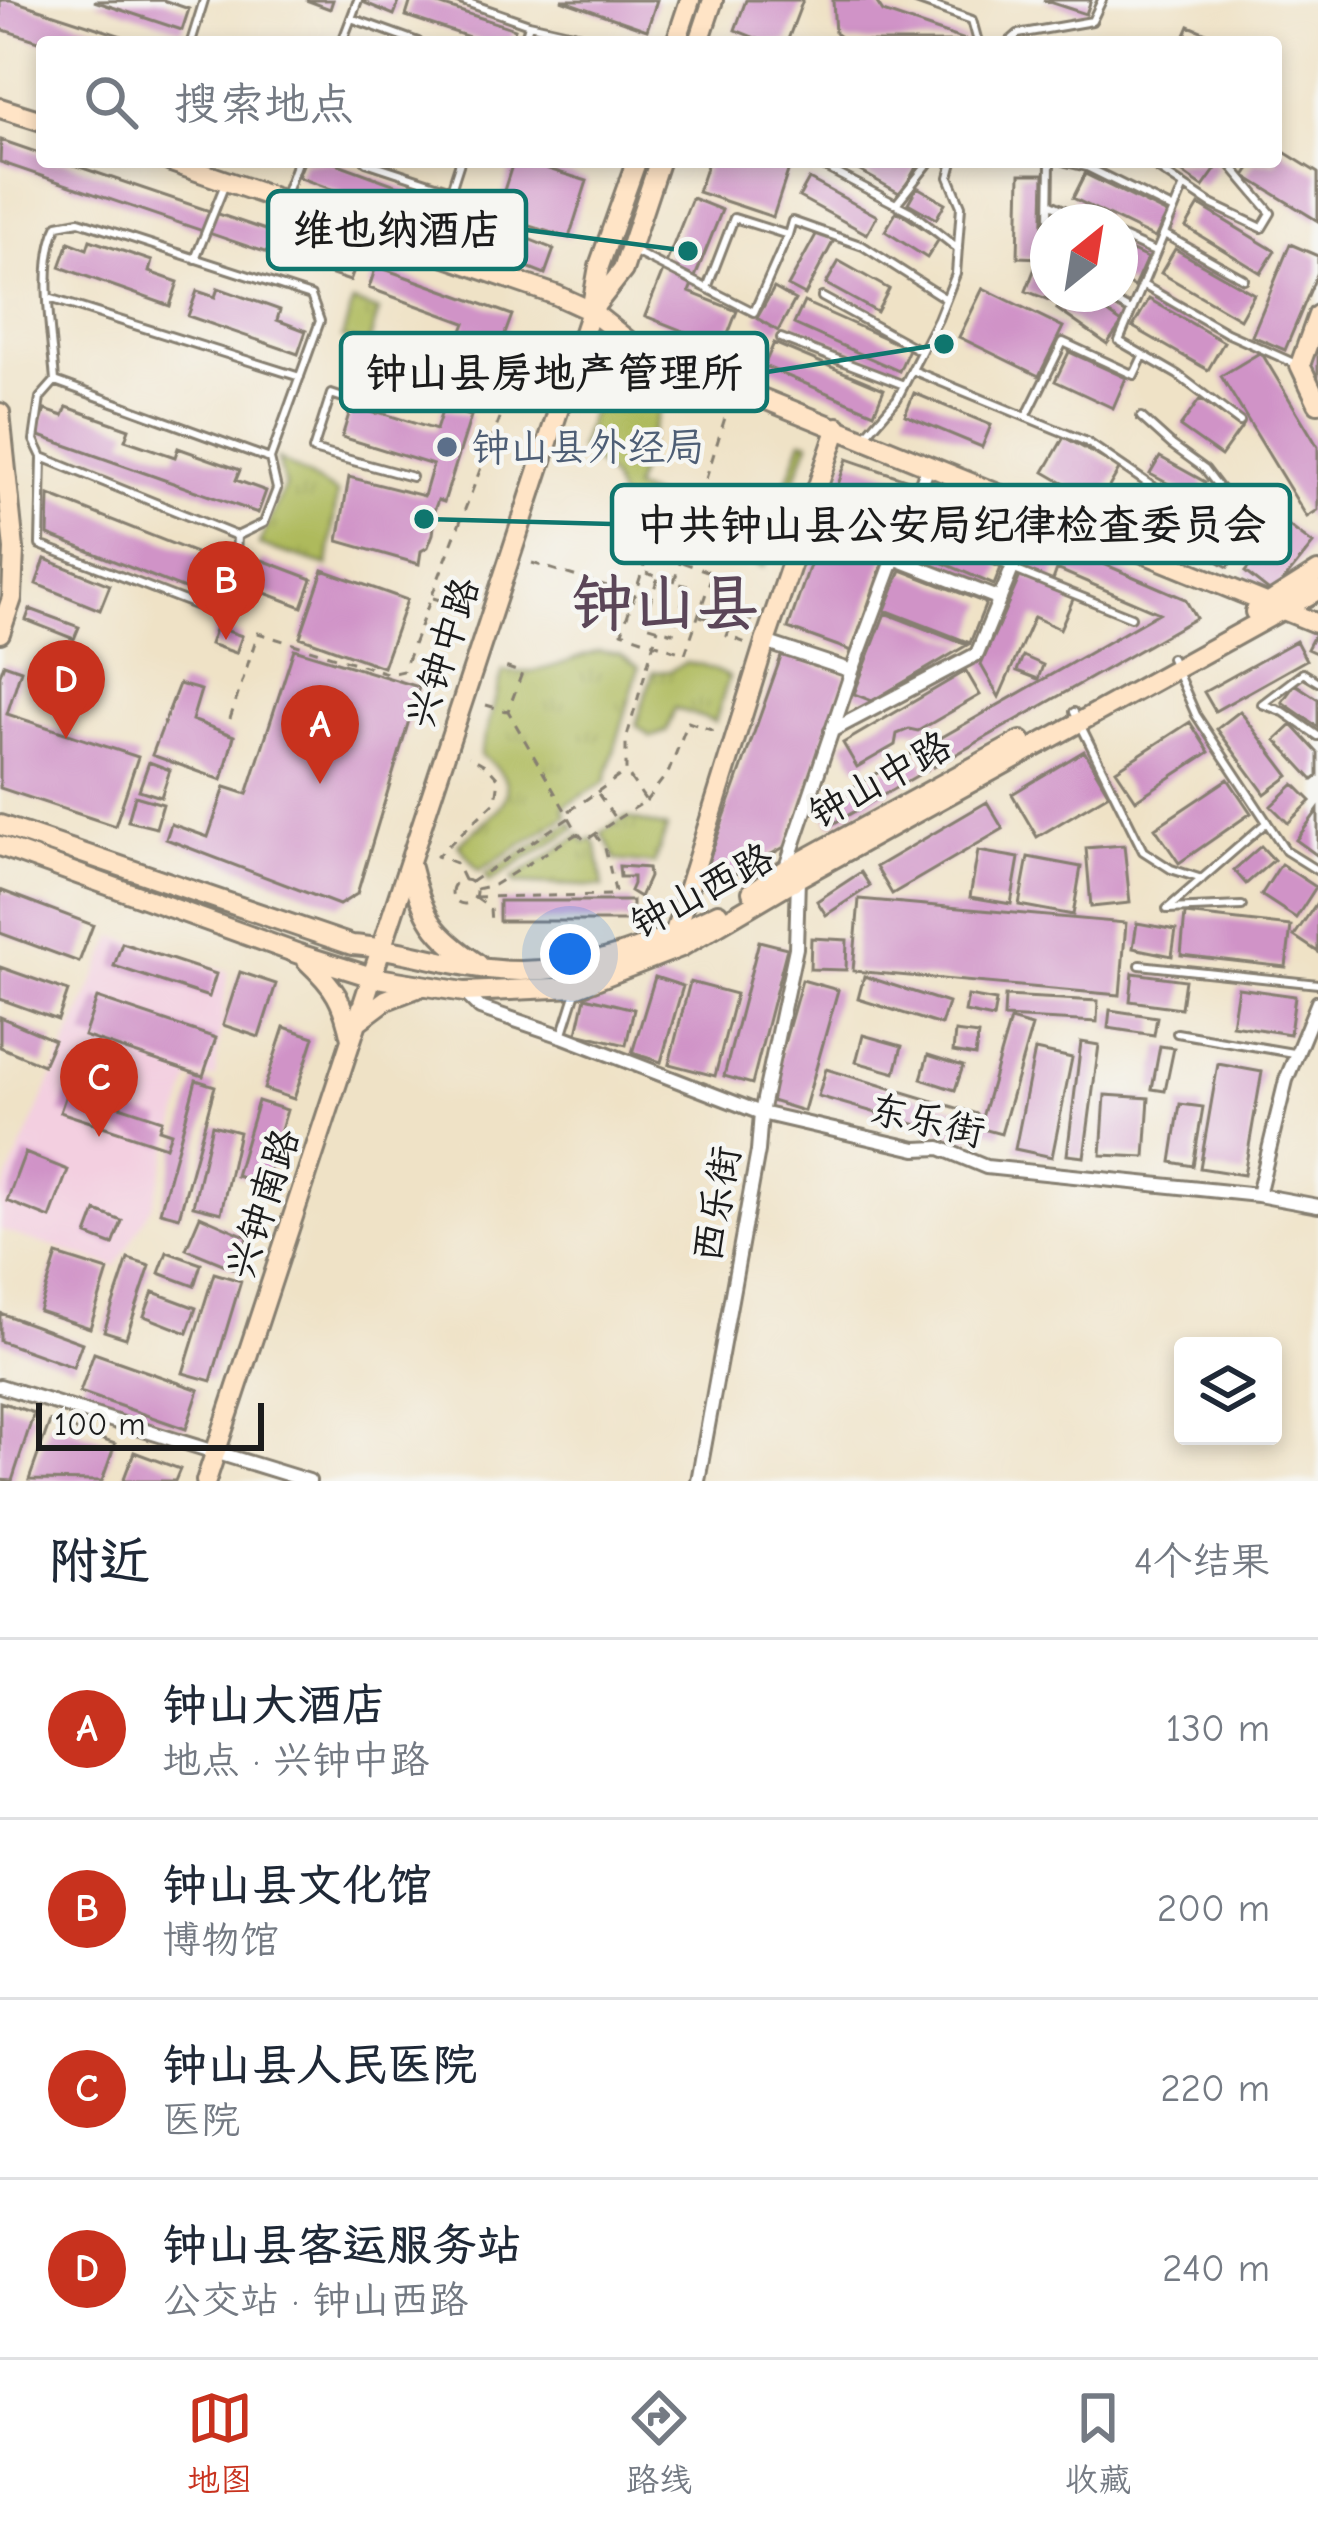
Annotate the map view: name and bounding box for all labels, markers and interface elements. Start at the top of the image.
search box [36,36,1282,168]
icon: search [78,69,144,135]
text: 搜索地点 [174,78,354,130]
callout: 维也纳酒店 [268,191,526,269]
north arrow [1030,204,1138,312]
text: 维也纳酒店 [292,206,502,255]
callout: 钟山县房地产管理所 [341,333,767,411]
text: 钟山县房地产管理所 [365,349,743,398]
place label: 钟山县外经局 [471,425,705,470]
marker: 钟山县外经局 [434,434,460,460]
callout: 中共钟山县公安局纪律检查委员会 [612,485,1290,563]
text: 中共钟山县公安局纪律检查委员会 [636,501,1266,550]
pin: B [187,541,265,640]
district label: 钟山县 [571,567,760,640]
street label: 兴钟中路 [397,572,489,734]
pin: D [27,640,105,739]
pin: A [281,685,359,784]
street label: 钟山中路 [801,723,959,837]
street label: 钟山西路 [623,835,781,947]
your location [540,924,600,984]
pin: C [60,1038,138,1137]
street label: 东乐街 [865,1086,989,1156]
street label: 兴钟南路 [217,1123,309,1285]
street label: 西乐街 [685,1142,749,1266]
map controls [1174,1337,1282,1445]
button: layers [1174,1337,1282,1445]
scale bar [36,1397,264,1450]
text: 100 m [54,1405,146,1443]
text: 附近 [48,1532,150,1591]
text: 4个结果 [1134,1539,1270,1584]
text: 钟山大酒店 [162,1679,387,1731]
text: A [76,1706,98,1751]
text: 130 m [1166,1706,1270,1751]
text: 地点 · 兴钟中路 [162,1738,429,1783]
text: 钟山县文化馆 [162,1859,432,1911]
text: B [75,1886,99,1931]
text: 200 m [1157,1886,1270,1931]
text: 博物馆 [162,1918,279,1963]
text: 钟山县人民医院 [162,2039,477,2091]
text: C [75,2066,99,2111]
text: 220 m [1160,2066,1270,2111]
text: 医院 [162,2098,240,2143]
text: 钟山县客运服务站 [162,2219,522,2271]
text: D [75,2246,99,2291]
text: 240 m [1162,2246,1270,2291]
text: 公交站 · 钟山西路 [162,2278,468,2323]
tab: 地图 [187,2385,253,2500]
tab: 路线 [626,2385,692,2500]
tab: 收藏 [1065,2385,1131,2500]

